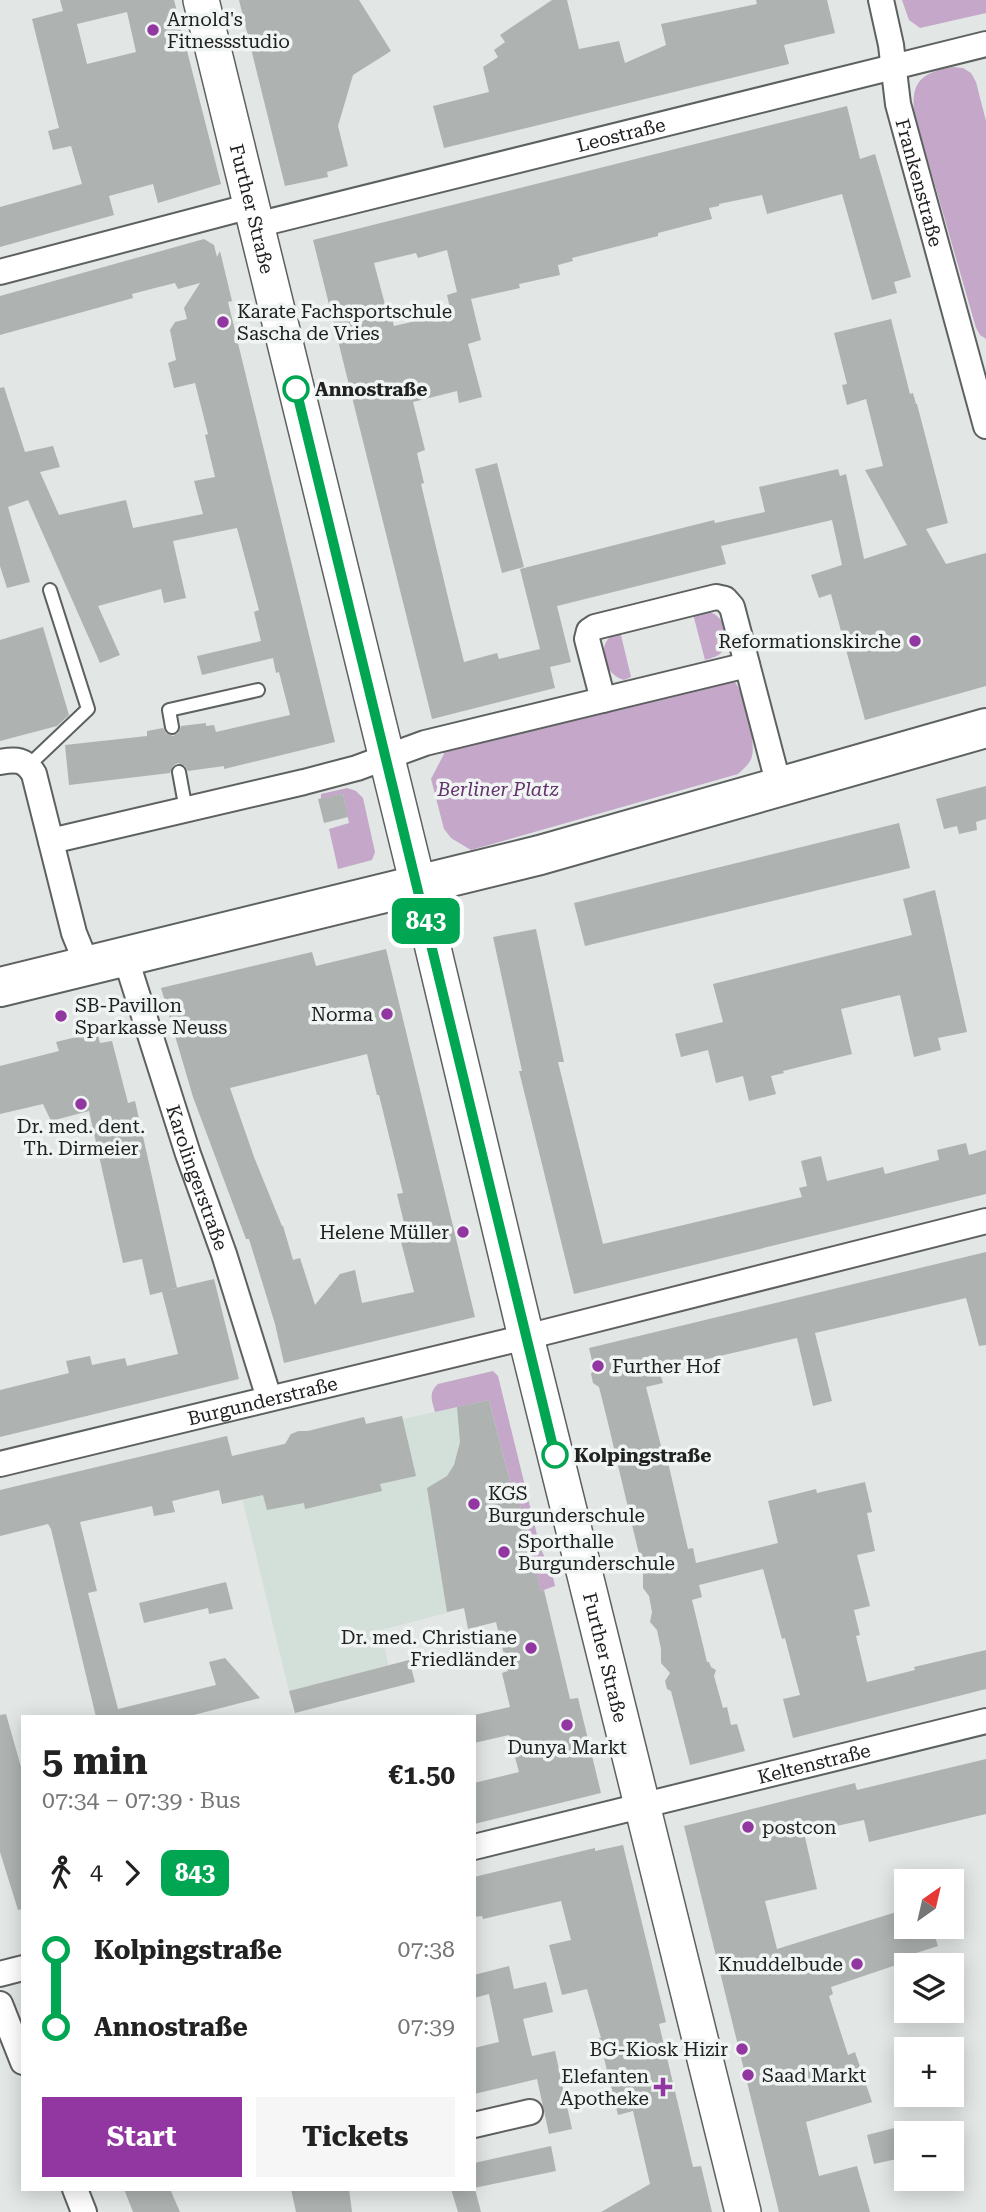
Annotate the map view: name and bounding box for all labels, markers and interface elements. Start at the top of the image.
place label: Arnold's Fitnessstudio [167,8,290,53]
marker: Arnold's Fitnessstudio [145,22,161,38]
street label: Leostraße [574,113,668,157]
street label: Frankenstraße [891,116,947,249]
street label: Further Straße [225,142,279,276]
place label: Karate Fachsportschule Sascha de Vries [237,300,452,345]
marker: Karate Fachsportschule Sascha de Vries [215,314,231,330]
marker: Annostraße [283,376,309,402]
place label: Annostraße [315,378,427,401]
place label: Reformationskirche [718,630,901,653]
marker: Reformationskirche [907,633,923,649]
park label: Berliner Platz [436,778,559,801]
line badge: 843 [386,898,466,944]
text: 843 [406,907,446,935]
place label: SB-Pavillon Sparkasse Neuss [75,994,227,1039]
place label: Norma [311,1003,374,1026]
marker: Norma [379,1006,395,1022]
marker: SB-Pavillon Sparkasse Neuss [53,1008,69,1024]
marker: Dr. med. dent. Th. Dirmeier [73,1096,89,1112]
street label: Karolingerstraße [161,1102,233,1253]
place label: Dr. med. dent. Th. Dirmeier [17,1115,145,1160]
place label: Helene Müller [319,1221,449,1244]
marker: Helene Müller [455,1224,471,1240]
place label: Further Hof [612,1355,721,1378]
marker: Further Hof [590,1358,606,1374]
street label: Burgunderstraße [185,1372,340,1430]
marker: Kolpingstraße [542,1442,568,1468]
place label: Kolpingstraße [574,1444,711,1467]
place label: KGS Burgunderschule [488,1482,645,1527]
marker: KGS Burgunderschule [466,1496,482,1512]
place label: Sporthalle Burgunderschule [518,1530,675,1575]
marker: Sporthalle Burgunderschule [496,1544,512,1560]
street label: Further Straße [578,1590,632,1725]
place label: Dr. med. Christiane Friedländer [341,1626,517,1671]
marker: Dr. med. Christiane Friedländer [523,1640,539,1656]
marker: Dunya Markt [559,1717,575,1733]
place label: Dunya Markt [507,1736,627,1759]
text: 5 min [42,1739,148,1783]
street label: Keltenstraße [755,1739,873,1789]
text: €1.50 [389,1760,455,1790]
text: 07:34 – 07:39 · Bus [42,1787,240,1814]
place label: postcon [762,1816,837,1839]
marker: postcon [740,1819,756,1835]
icon: walk [42,1854,80,1892]
icon: forward [113,1854,151,1892]
text: 4 [90,1859,103,1886]
text: 843 [175,1859,215,1887]
north arrow [894,1869,964,1939]
map controls [894,1869,964,2191]
text: Kolpingstraße [94,1935,282,1965]
text: 07:38 [398,1936,455,1963]
place label: Knuddelbude [718,1953,843,1976]
button: layers [894,1953,964,2023]
marker: Knuddelbude [849,1956,865,1972]
text: Annostraße [94,2012,248,2042]
text: 07:39 [398,2013,455,2040]
button: + [894,2037,964,2107]
place label: BG-Kiosk Hizir [590,2038,728,2061]
marker: BG-Kiosk Hizir [734,2041,750,2057]
place label: Saad Markt [762,2064,866,2087]
place label: Elefanten Apotheke [560,2065,649,2110]
marker: Saad Markt [740,2067,756,2083]
marker: Elefanten Apotheke [655,2079,671,2095]
button: Start [42,2097,242,2177]
button: Tickets [256,2097,455,2177]
button: − [894,2121,964,2191]

